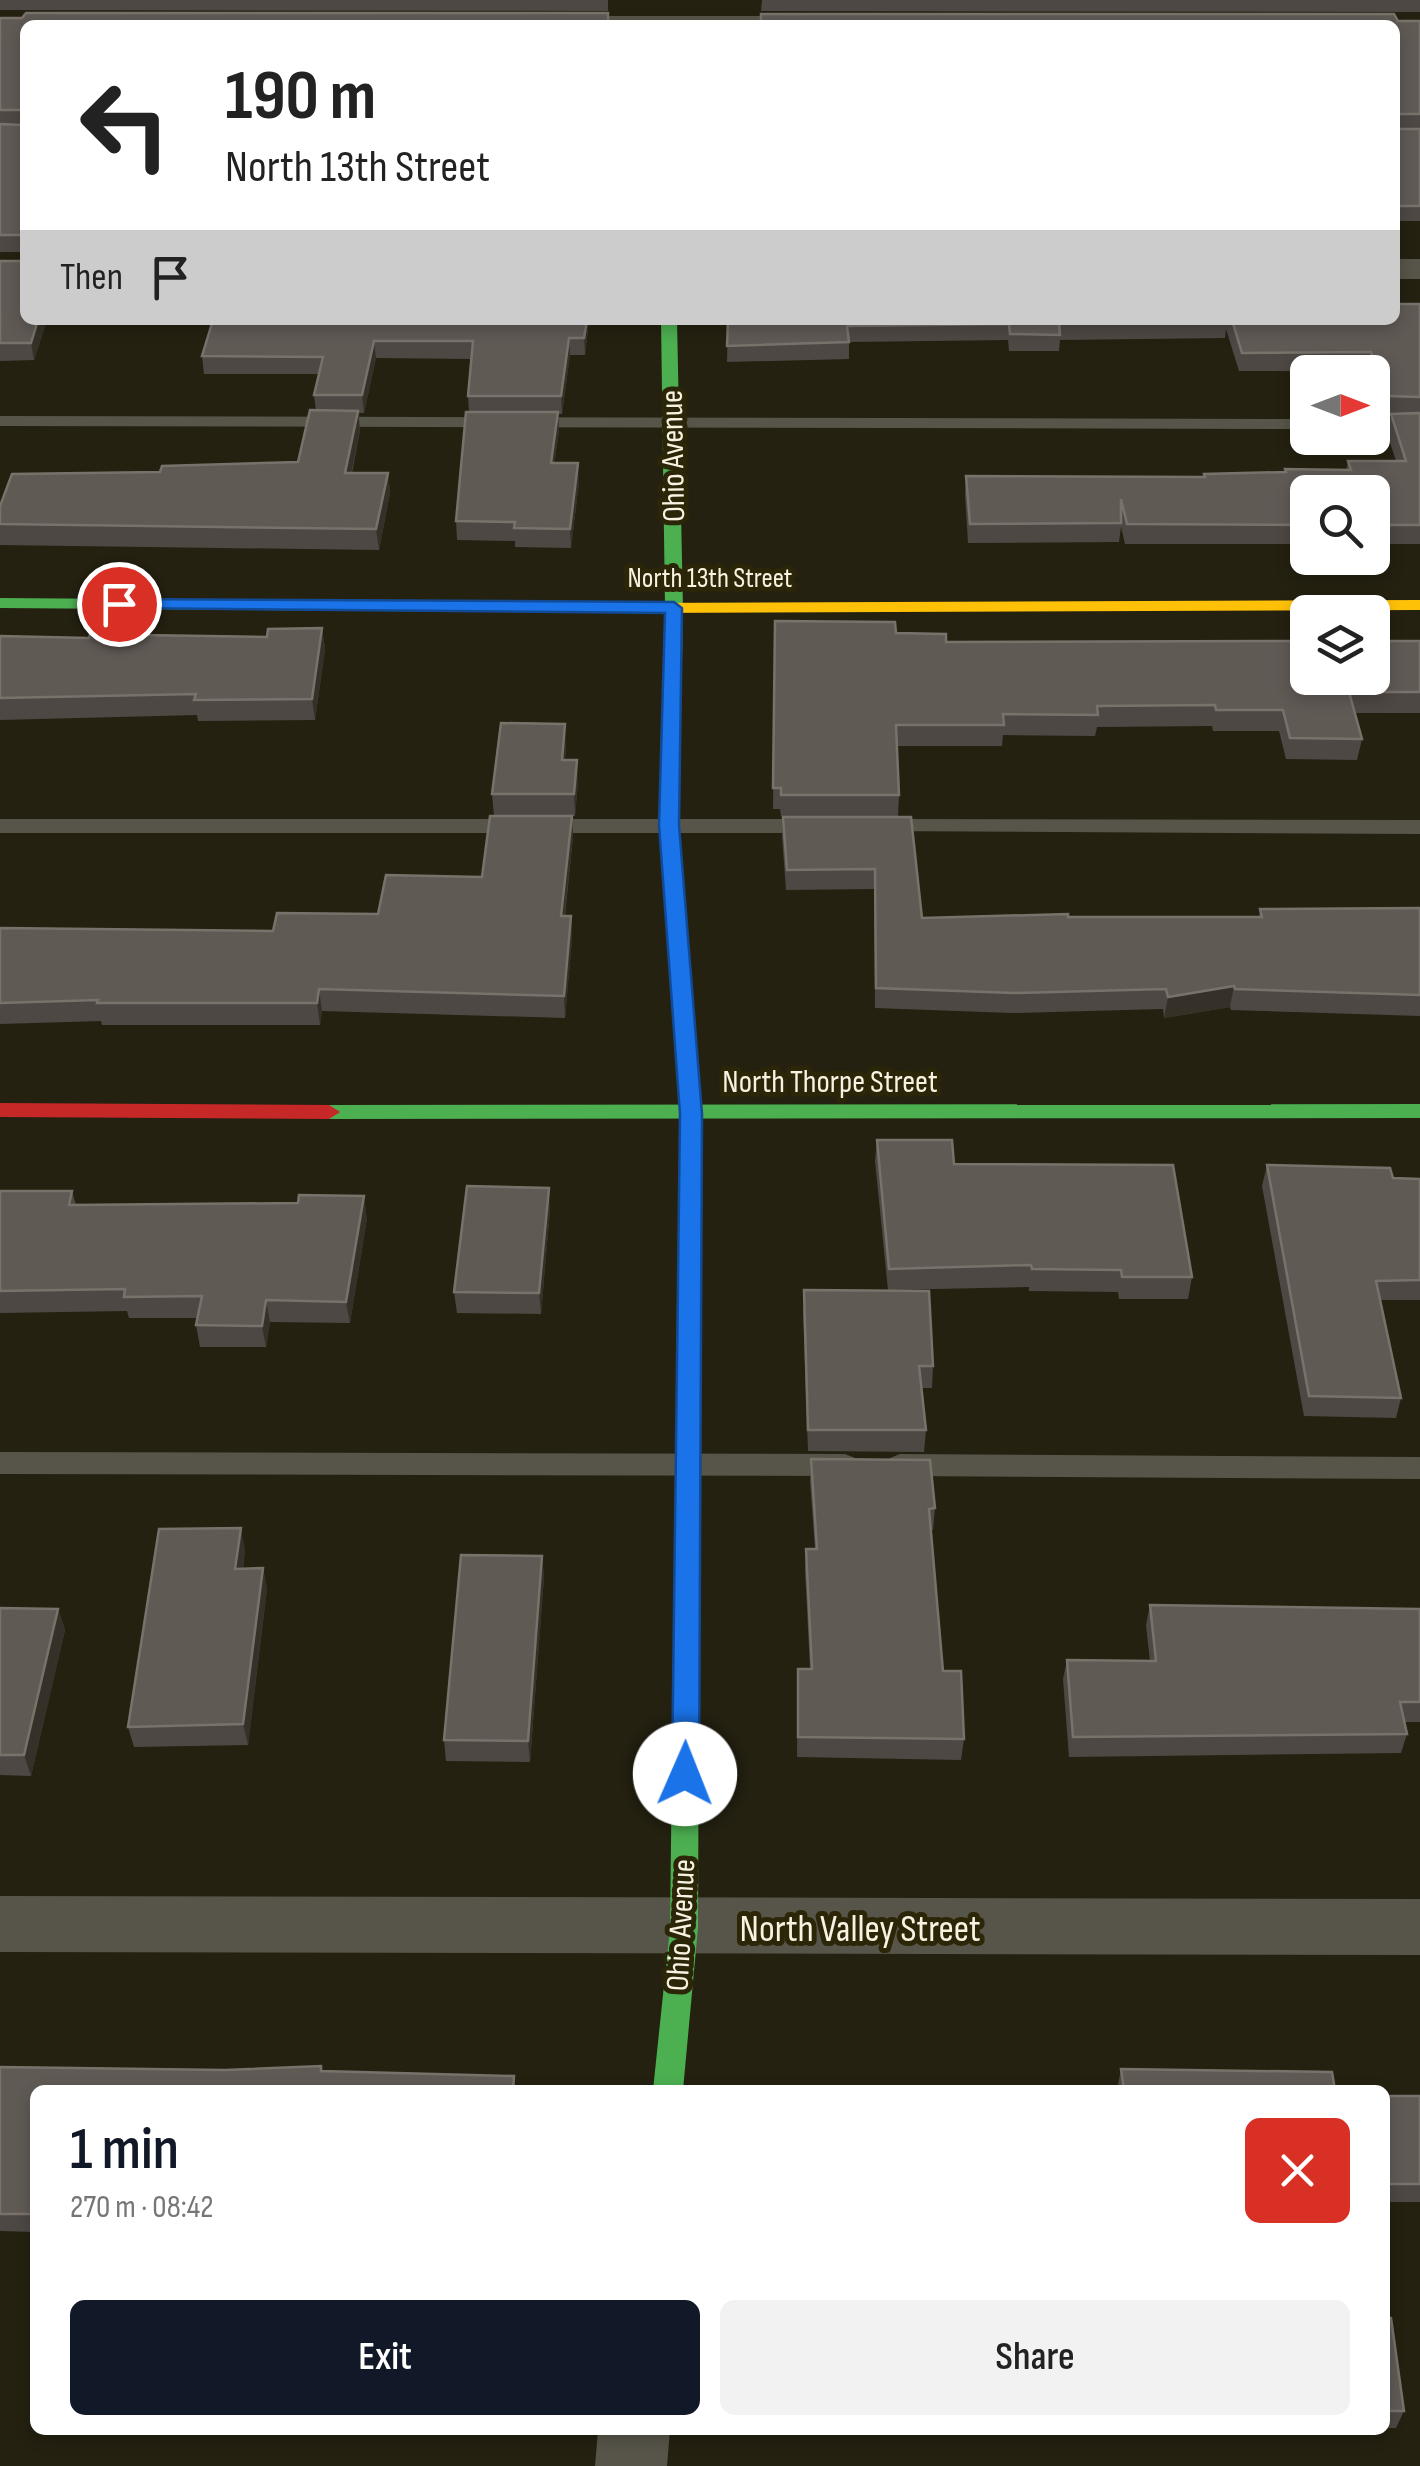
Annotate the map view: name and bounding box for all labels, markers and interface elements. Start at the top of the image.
text: 190 m [225,55,376,139]
icon: left [60,60,190,190]
text: North 13th Street [225,140,490,195]
icon: arrive [143,250,198,305]
text: Then [60,255,123,300]
north arrow [1290,355,1390,455]
map controls [1290,355,1390,695]
street label: Ohio Avenue [653,390,694,522]
button: search [1290,475,1390,575]
pin [77,562,162,647]
street label: North 13th Street [628,562,792,595]
icon: arrive [92,577,147,632]
button: layers [1290,595,1390,695]
street label: North Thorpe Street [722,1063,938,1102]
position arrow [633,1722,737,1826]
street label: Ohio Avenue [659,1858,704,1992]
street label: North Valley Street [740,1907,981,1952]
text: 1 min [70,2114,179,2186]
button: close [1245,2118,1350,2223]
text: 270 m · 08:42 [70,2188,213,2227]
button: Exit [70,2300,700,2415]
button: Share [720,2300,1350,2415]

